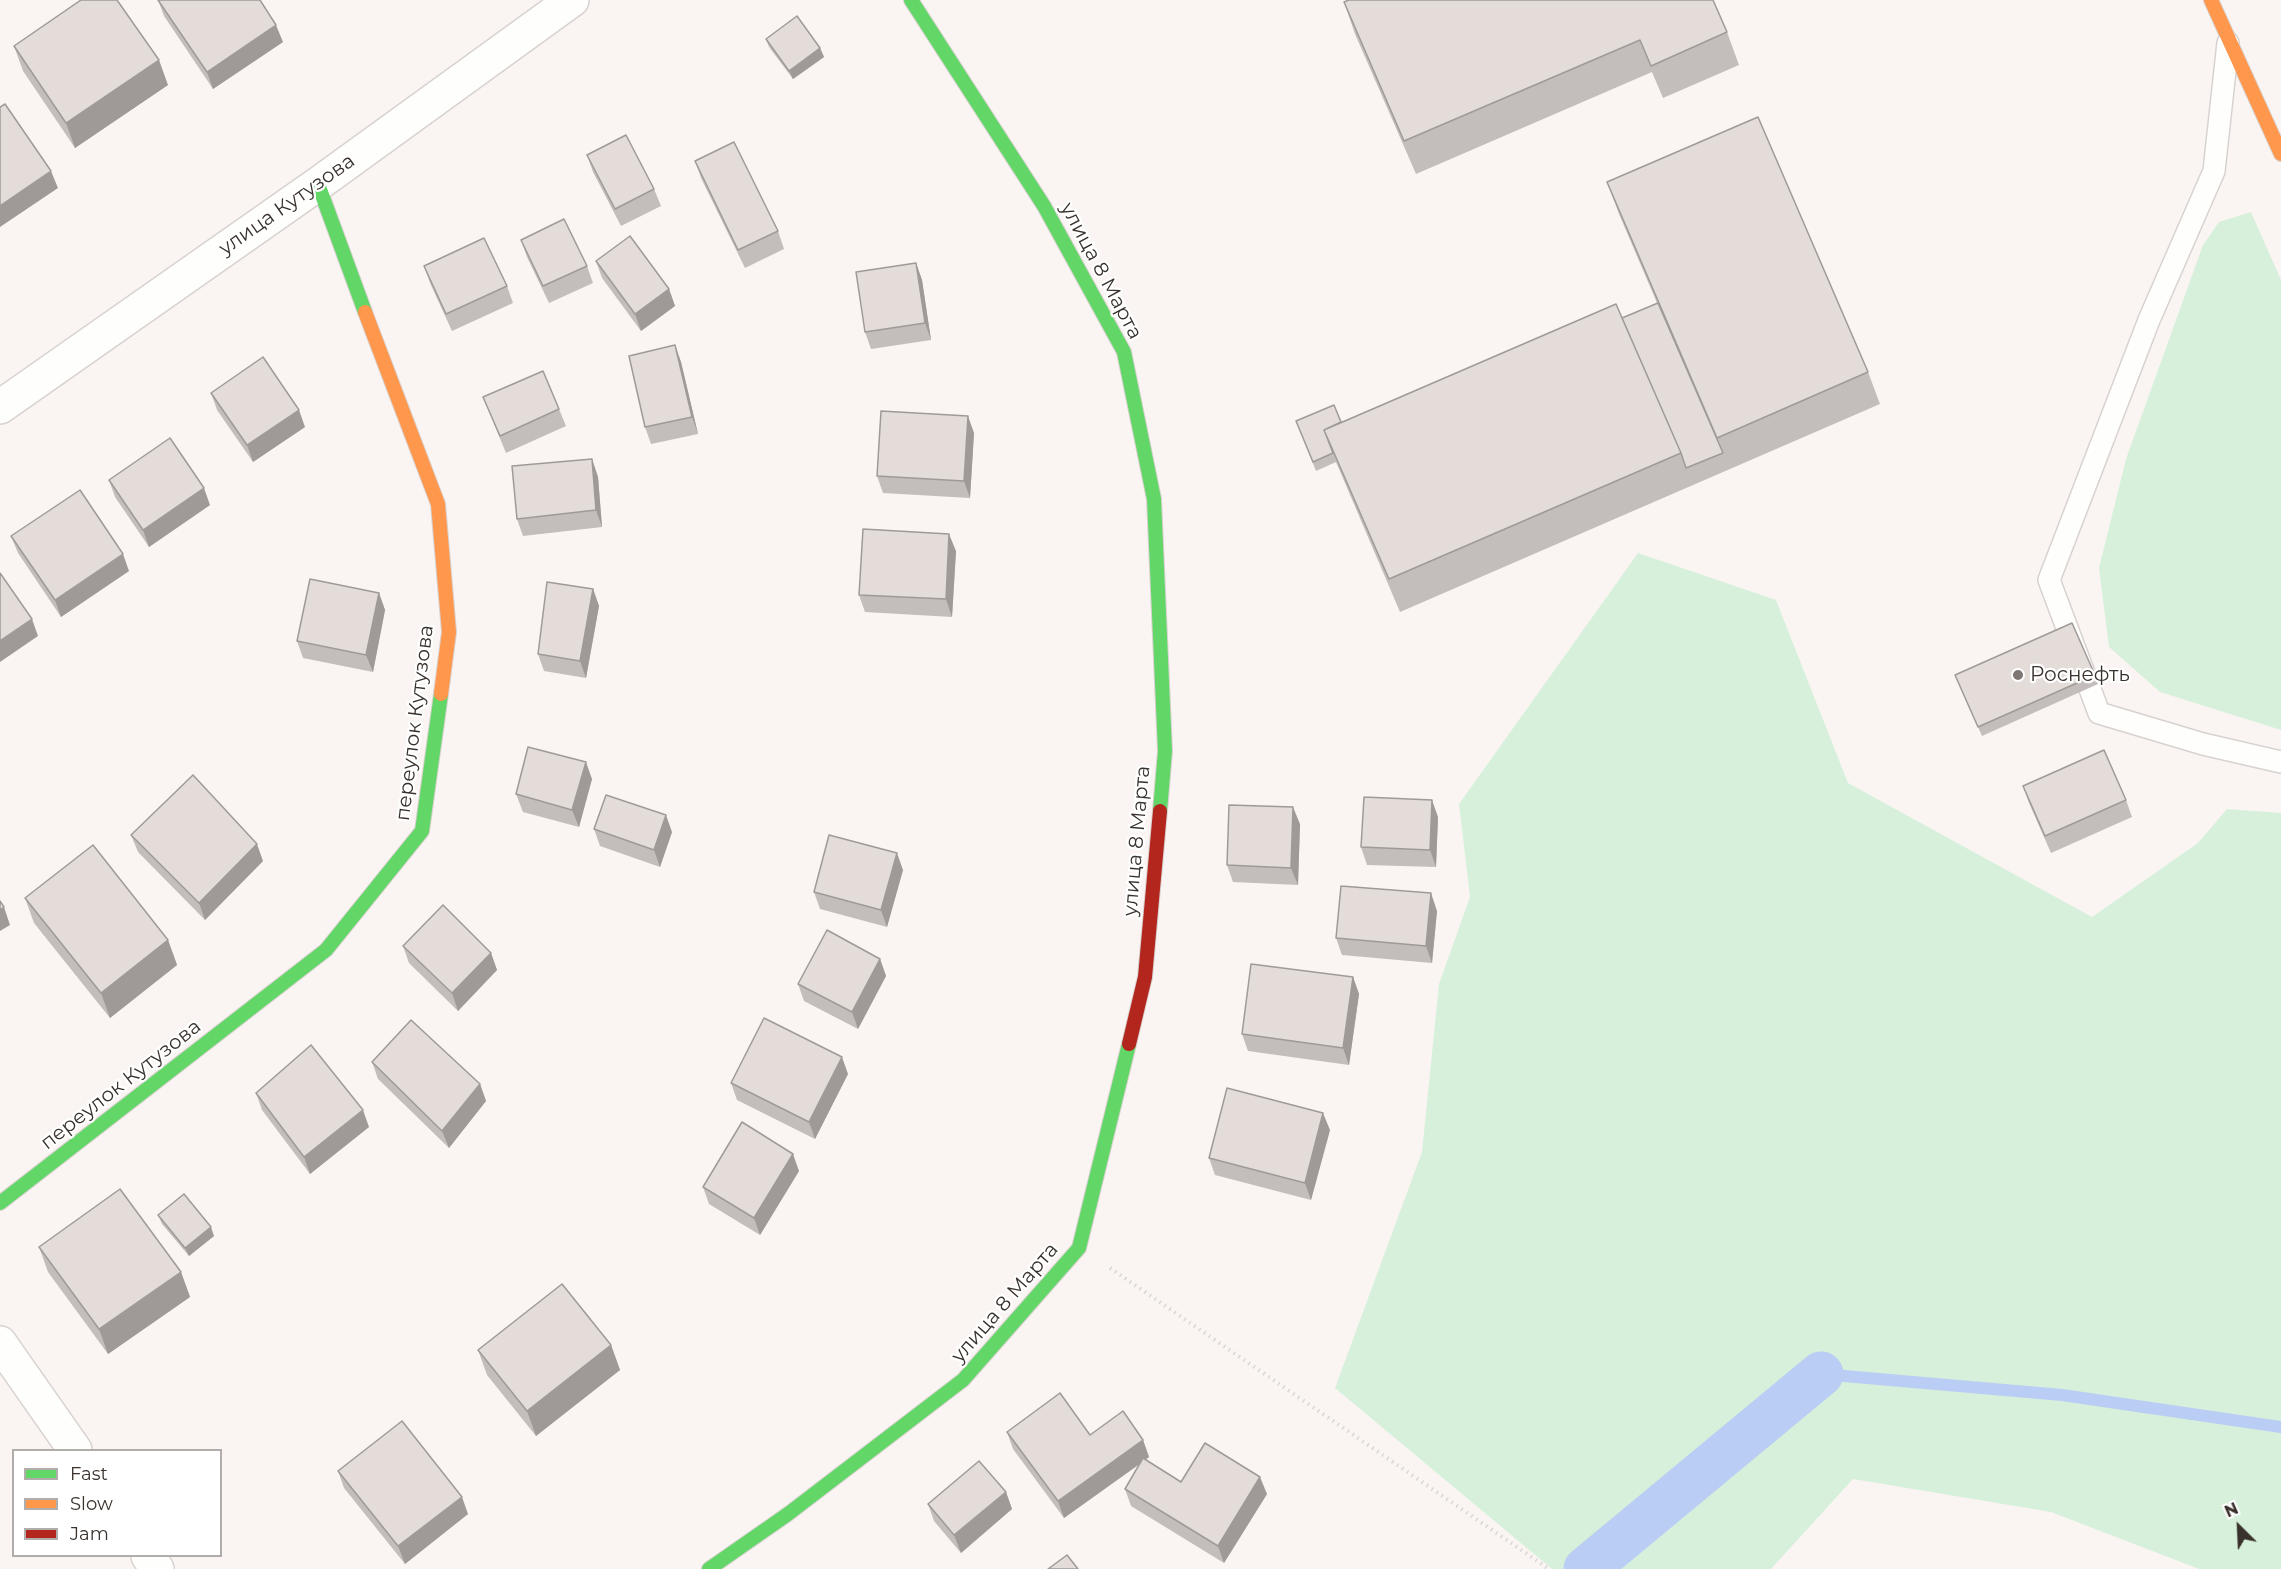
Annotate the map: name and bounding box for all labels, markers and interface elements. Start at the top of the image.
street label: улица Кутузова [214,149,360,261]
street label: улица 8 Марта [1055,199,1147,343]
street label: переулок Кутузова [391,624,439,822]
place label: Роснефть [2030,663,2130,687]
marker: Роснефть [2011,668,2025,682]
street label: улица 8 Марта [1118,765,1156,917]
street label: переулок Кутузова [36,1015,206,1155]
street label: улица 8 Марта [946,1238,1064,1368]
legend [12,1449,222,1557]
text: Fast [70,1463,108,1485]
text: Slow [70,1493,113,1515]
north arrow [2209,1497,2269,1557]
text: N [2222,1499,2241,1521]
text: Jam [70,1523,109,1545]

